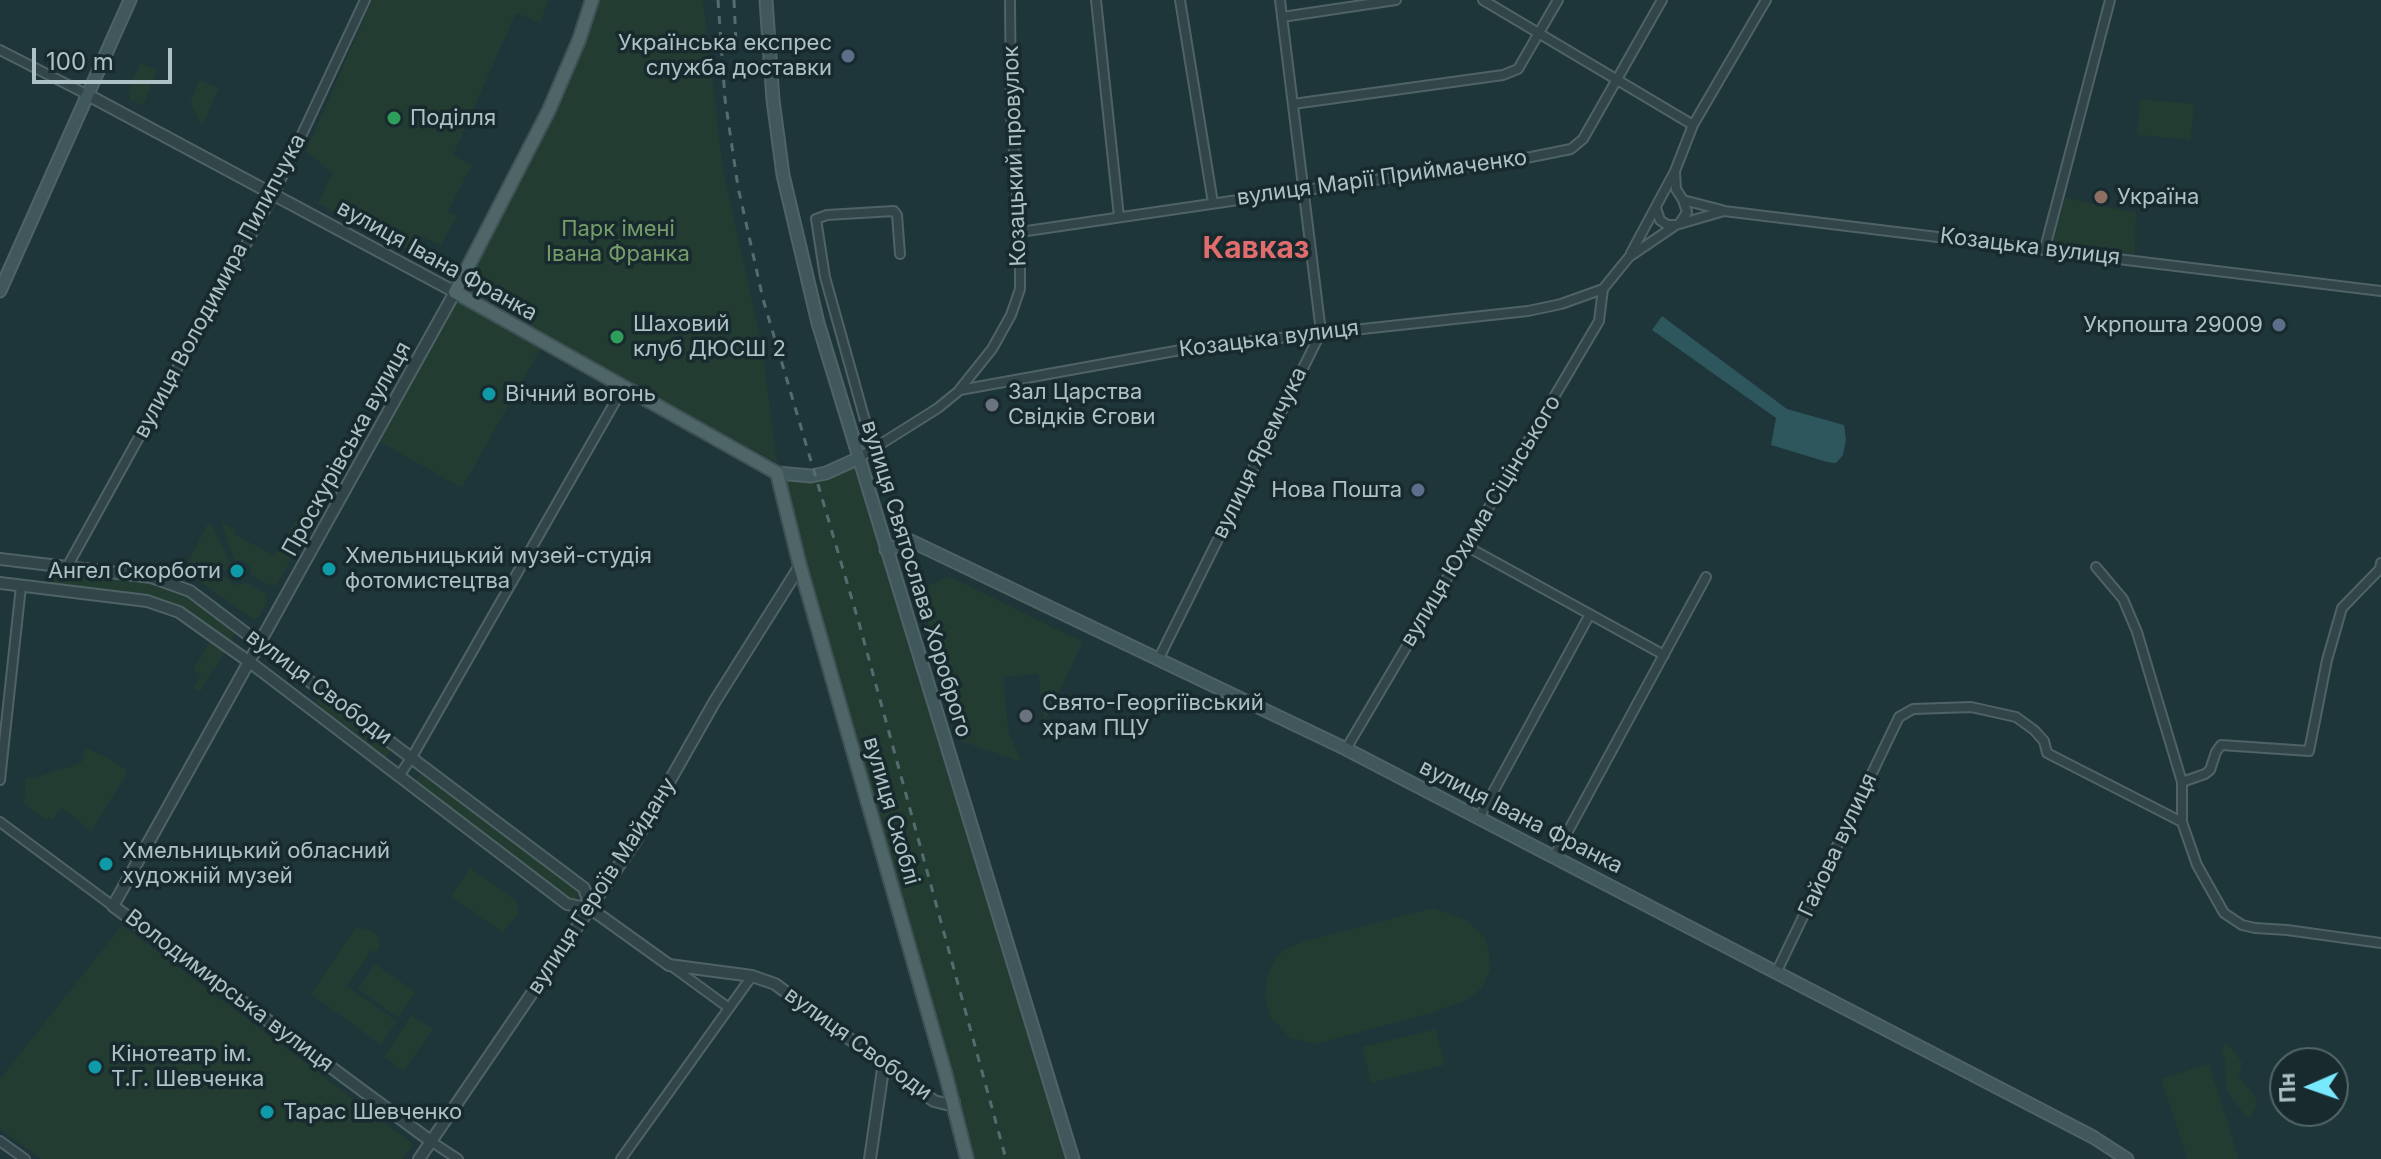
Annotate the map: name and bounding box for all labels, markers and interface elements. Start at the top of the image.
place label: Українська експрес служба доставки [618,30,832,82]
scale bar [36,32,176,82]
street label: Козацький провулок [998,45,1032,267]
text: 100 m [46,47,114,76]
marker: Українська експрес служба доставки [839,47,857,65]
place label: Поділля [410,105,496,131]
marker: Поділля [385,109,403,127]
street label: вулиця Володимира Пилипчука [128,130,312,442]
street label: вулиця Марії Приймаченко [1235,145,1529,211]
place label: Україна [2117,184,2199,210]
marker: Україна [2092,188,2110,206]
street label: вулиця Івана Франка [332,195,542,327]
park label: Парк імені Івана Франка [546,216,690,268]
street label: Козацька вулиця [1939,223,2121,271]
district label: Кавказ [1203,231,1309,267]
place label: Шаховий клуб ДЮСШ 2 [633,311,786,362]
place label: Укрпошта 29009 [2083,312,2263,338]
street label: Козацька вулиця [1178,315,1360,363]
marker: Укрпошта 29009 [2270,316,2288,334]
marker: Шаховий клуб ДЮСШ 2 [608,328,626,346]
street label: Проскурівська вулиця [277,337,417,561]
street label: вулиця Яремчука [1207,363,1313,543]
place label: Зал Царства Свідків Єгови [1008,379,1155,430]
place label: Вічний вогонь [505,381,656,407]
marker: Вічний вогонь [480,385,498,403]
street label: вулиця Юхима Сіцінського [1395,391,1567,651]
marker: Зал Царства Свідків Єгови [983,396,1001,414]
street label: вулиця Святослава Хороброго [855,418,977,740]
place label: Нова Пошта [1271,477,1402,503]
marker: Нова Пошта [1409,481,1427,499]
place label: Хмельницький музей-студія фотомистецтва [345,543,652,594]
place label: Ангел Скорботи [48,558,221,584]
marker: Хмельницький музей-студія фотомистецтва [320,560,338,578]
marker: Ангел Скорботи [228,562,246,580]
street label: вулиця Свободи [241,624,397,750]
place label: Свято-Георгіївський храм ПЦУ [1042,690,1264,742]
marker: Свято-Георгіївський храм ПЦУ [1017,707,1035,725]
street label: вулиця Скоблі [857,734,925,888]
street label: вулиця Івана Франка [1415,754,1627,880]
street label: Гайова вулиця [1793,769,1883,921]
street label: вулиця Героїв Майдану [522,773,682,999]
place label: Хмельницький обласний художній музей [122,838,390,890]
marker: Хмельницький обласний художній музей [97,855,115,873]
street label: Володимирська вулиця [120,904,338,1078]
street label: вулиця Свободи [779,982,937,1106]
place label: Кінотеатр ім. Т.Г. Шевченка [111,1041,264,1092]
north arrow [2269,1047,2349,1127]
marker: Кінотеатр ім. Т.Г. Шевченка [86,1058,104,1076]
text: Пн [2273,1072,2301,1103]
place label: Тарас Шевченко [283,1099,462,1125]
marker: Тарас Шевченко [258,1103,276,1121]

